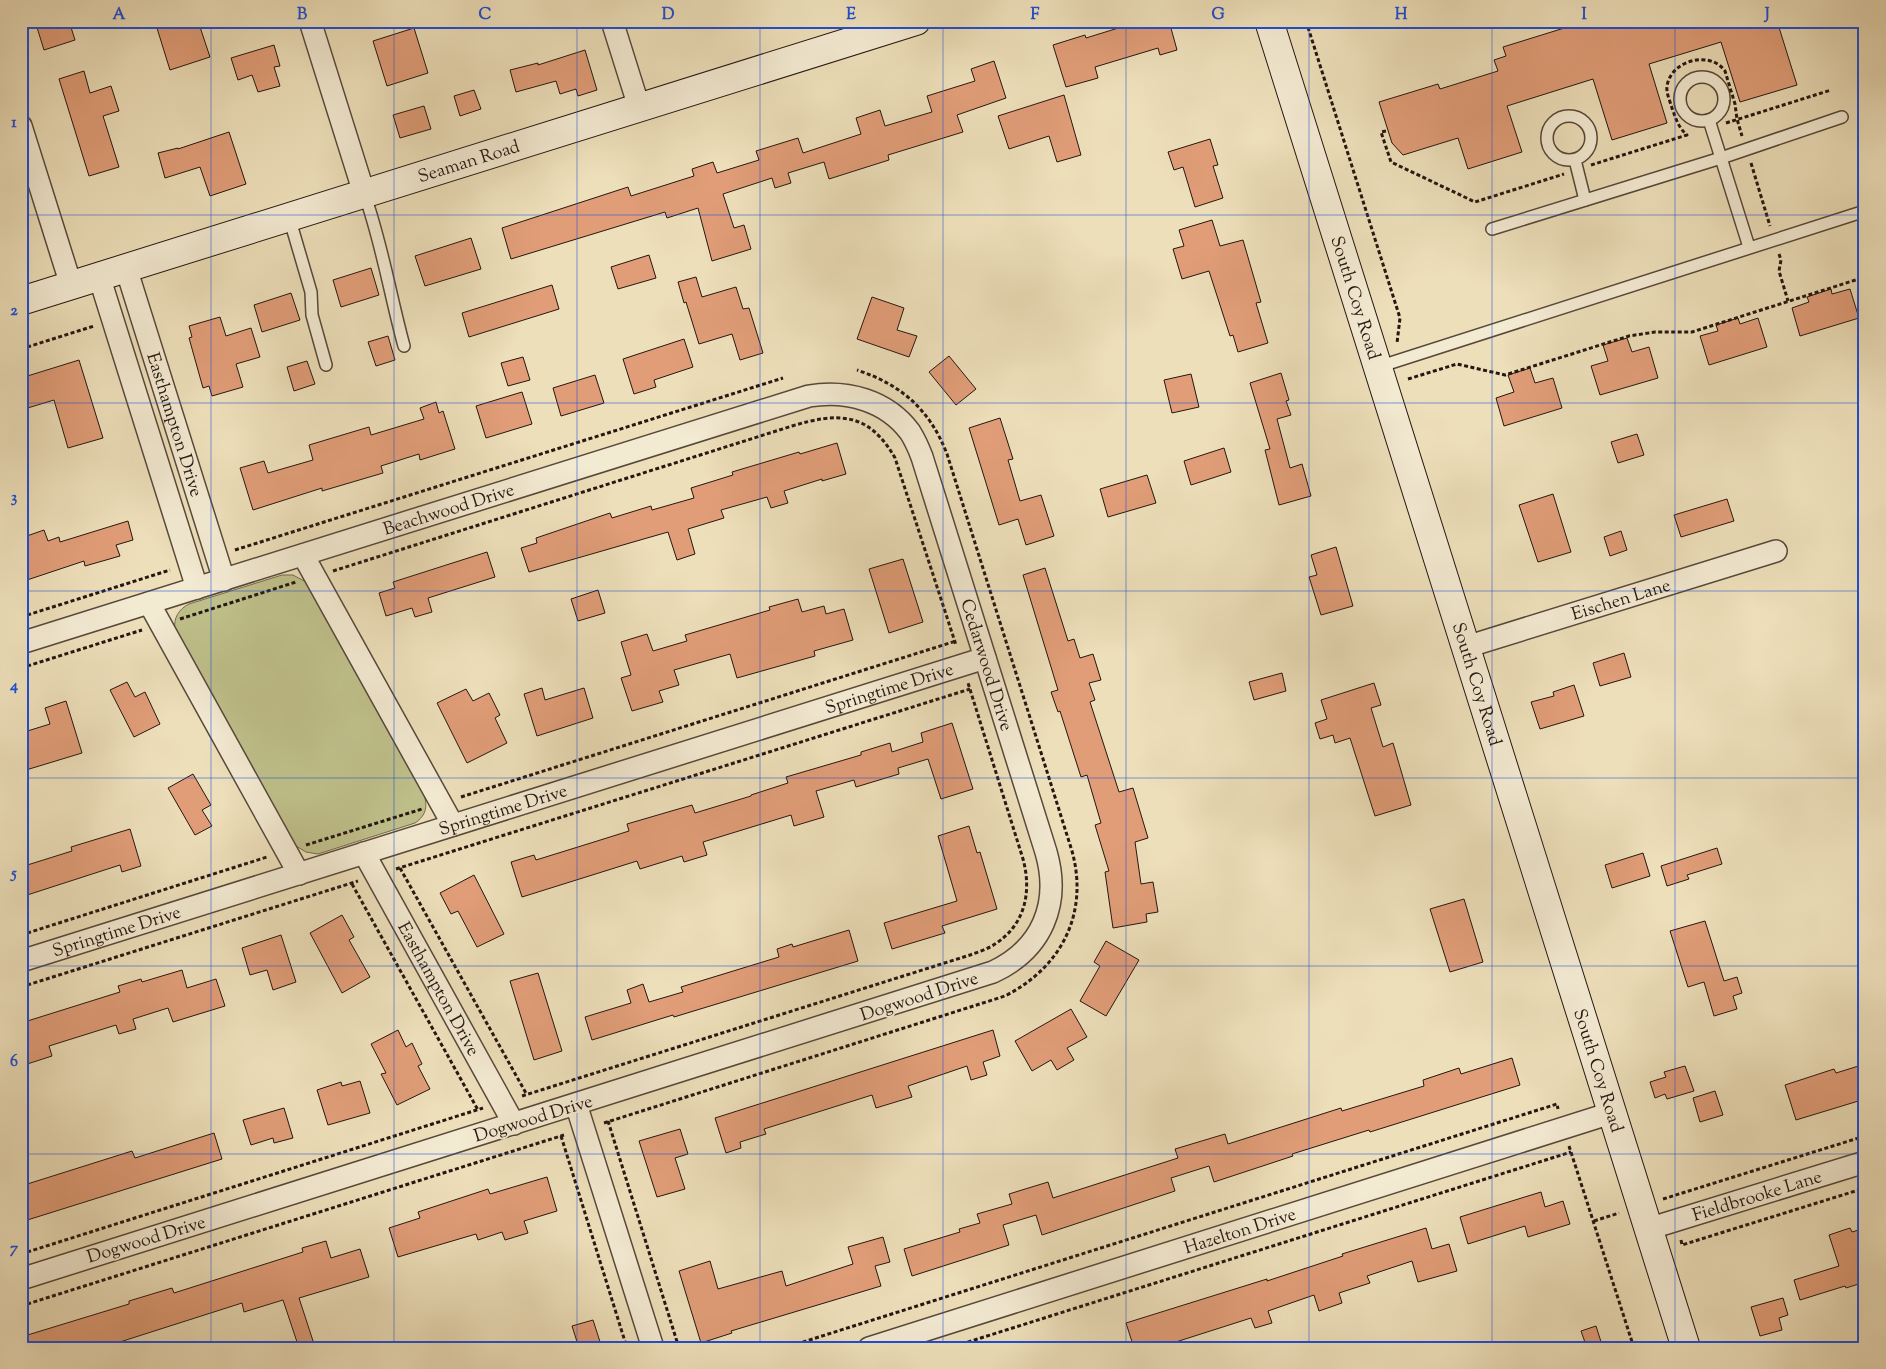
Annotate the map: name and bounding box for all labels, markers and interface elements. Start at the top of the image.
text: A [113,4,126,27]
text: B [297,4,307,27]
text: C [479,4,492,27]
text: D [662,4,675,27]
text: E [846,4,856,27]
text: F [1031,4,1040,27]
text: G [1211,4,1225,27]
text: H [1395,4,1408,27]
text: I [1581,4,1587,27]
text: J [1763,4,1770,27]
text: 1 [11,112,17,135]
street label: Seaman Road [415,135,523,191]
street label: South Coy Road [1322,233,1386,363]
text: 2 [10,300,18,323]
street label: Easthampton Drive [138,350,208,500]
street label: Beachwood Drive [380,478,518,544]
text: 3 [11,487,18,510]
street label: Eischen Lane [1569,573,1674,629]
street label: Cedarwood Drive [952,596,1018,735]
street label: South Coy Road [1444,620,1507,750]
street label: Springtime Drive [822,658,957,722]
text: 4 [9,675,18,698]
street label: Springtime Drive [436,779,571,844]
text: 5 [9,863,17,886]
street label: Springtime Drive [49,901,185,965]
street label: Easthampton Drive [390,918,485,1061]
street label: Dogwood Drive [857,967,982,1029]
street label: South Coy Road [1565,1006,1628,1136]
text: 6 [10,1051,18,1074]
street label: Dogwood Drive [471,1090,596,1150]
street label: Fieldbrooke Lane [1690,1165,1825,1229]
street label: Hazelton Drive [1181,1202,1300,1262]
street label: Dogwood Drive [84,1211,209,1271]
text: 7 [10,1238,19,1261]

